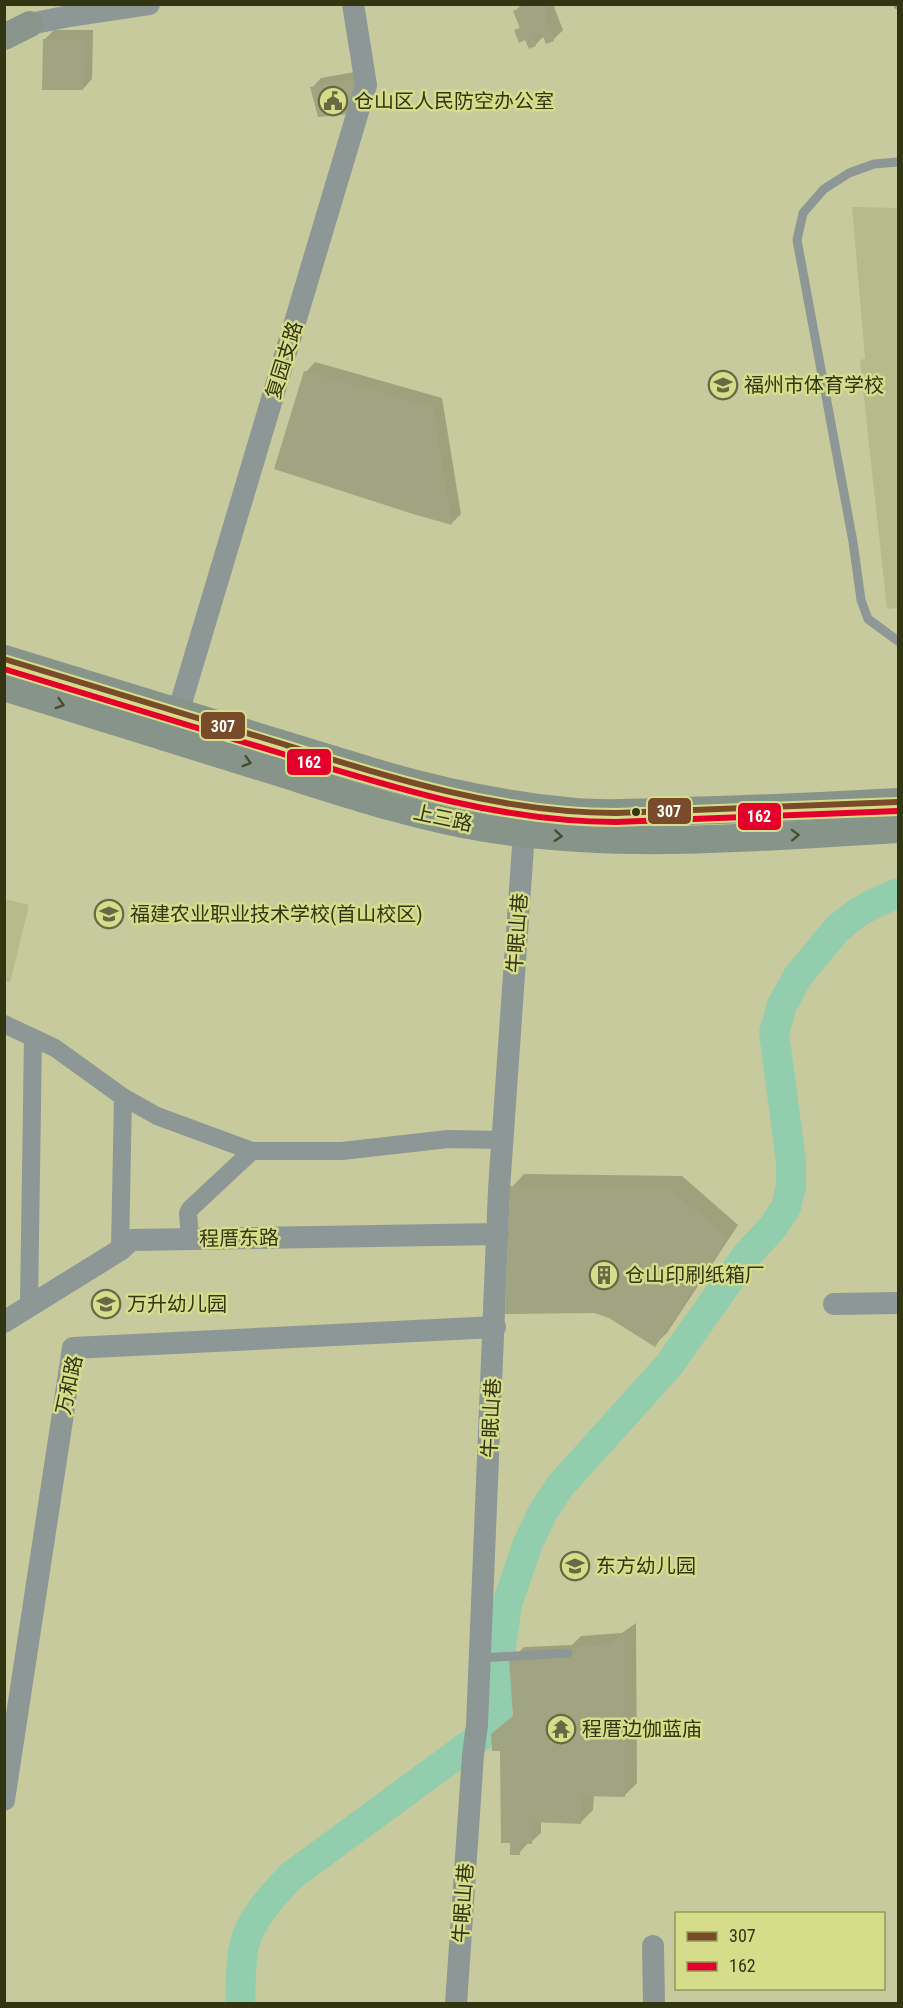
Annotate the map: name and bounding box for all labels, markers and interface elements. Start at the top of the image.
public building icon: 仓山区人民防空办公室 [317,85,349,117]
place label: 仓山区人民防空办公室 [354,89,554,113]
street label: 复园支路 [261,318,307,402]
school or university icon: 福州市体育学校 [707,369,739,401]
place label: 福州市体育学校 [744,373,884,397]
one-way arrow [54,697,65,709]
line badge: 307 [200,711,246,740]
text: 307 [211,717,235,736]
line badge: 162 [286,748,332,776]
text: 162 [297,753,321,772]
one-way arrow [241,755,252,768]
line badge: 307 [647,797,692,825]
street label: 上三路 [411,800,475,836]
text: 307 [657,802,681,821]
line badge: 162 [737,802,782,831]
unlabelled marker [630,806,642,818]
text: 162 [747,807,771,826]
one-way arrow [790,829,799,841]
one-way arrow [554,830,563,843]
street label: 牛眠山巷 [502,892,532,974]
school or university icon: 福建农业职业技术学校(首山校区) [93,898,125,930]
place label: 福建农业职业技术学校(首山校区) [130,902,423,926]
street label: 程厝东路 [199,1225,279,1251]
building icon: 仓山印刷纸箱厂 [588,1259,620,1291]
place label: 仓山印刷纸箱厂 [625,1263,765,1287]
school or university icon: 万升幼儿园 [90,1288,122,1320]
place label: 万升幼儿园 [127,1292,227,1316]
street label: 万和路 [51,1353,87,1417]
street label: 牛眠山巷 [477,1377,505,1459]
school or university icon: 东方幼儿园 [559,1550,591,1582]
place label: 东方幼儿园 [596,1554,696,1578]
temple icon: 程厝边伽蓝庙 [545,1713,577,1745]
place label: 程厝边伽蓝庙 [582,1717,702,1741]
street label: 牛眠山巷 [448,1862,478,1944]
legend [675,1912,885,1990]
text: 307 [729,1925,756,1946]
text: 162 [729,1955,756,1976]

